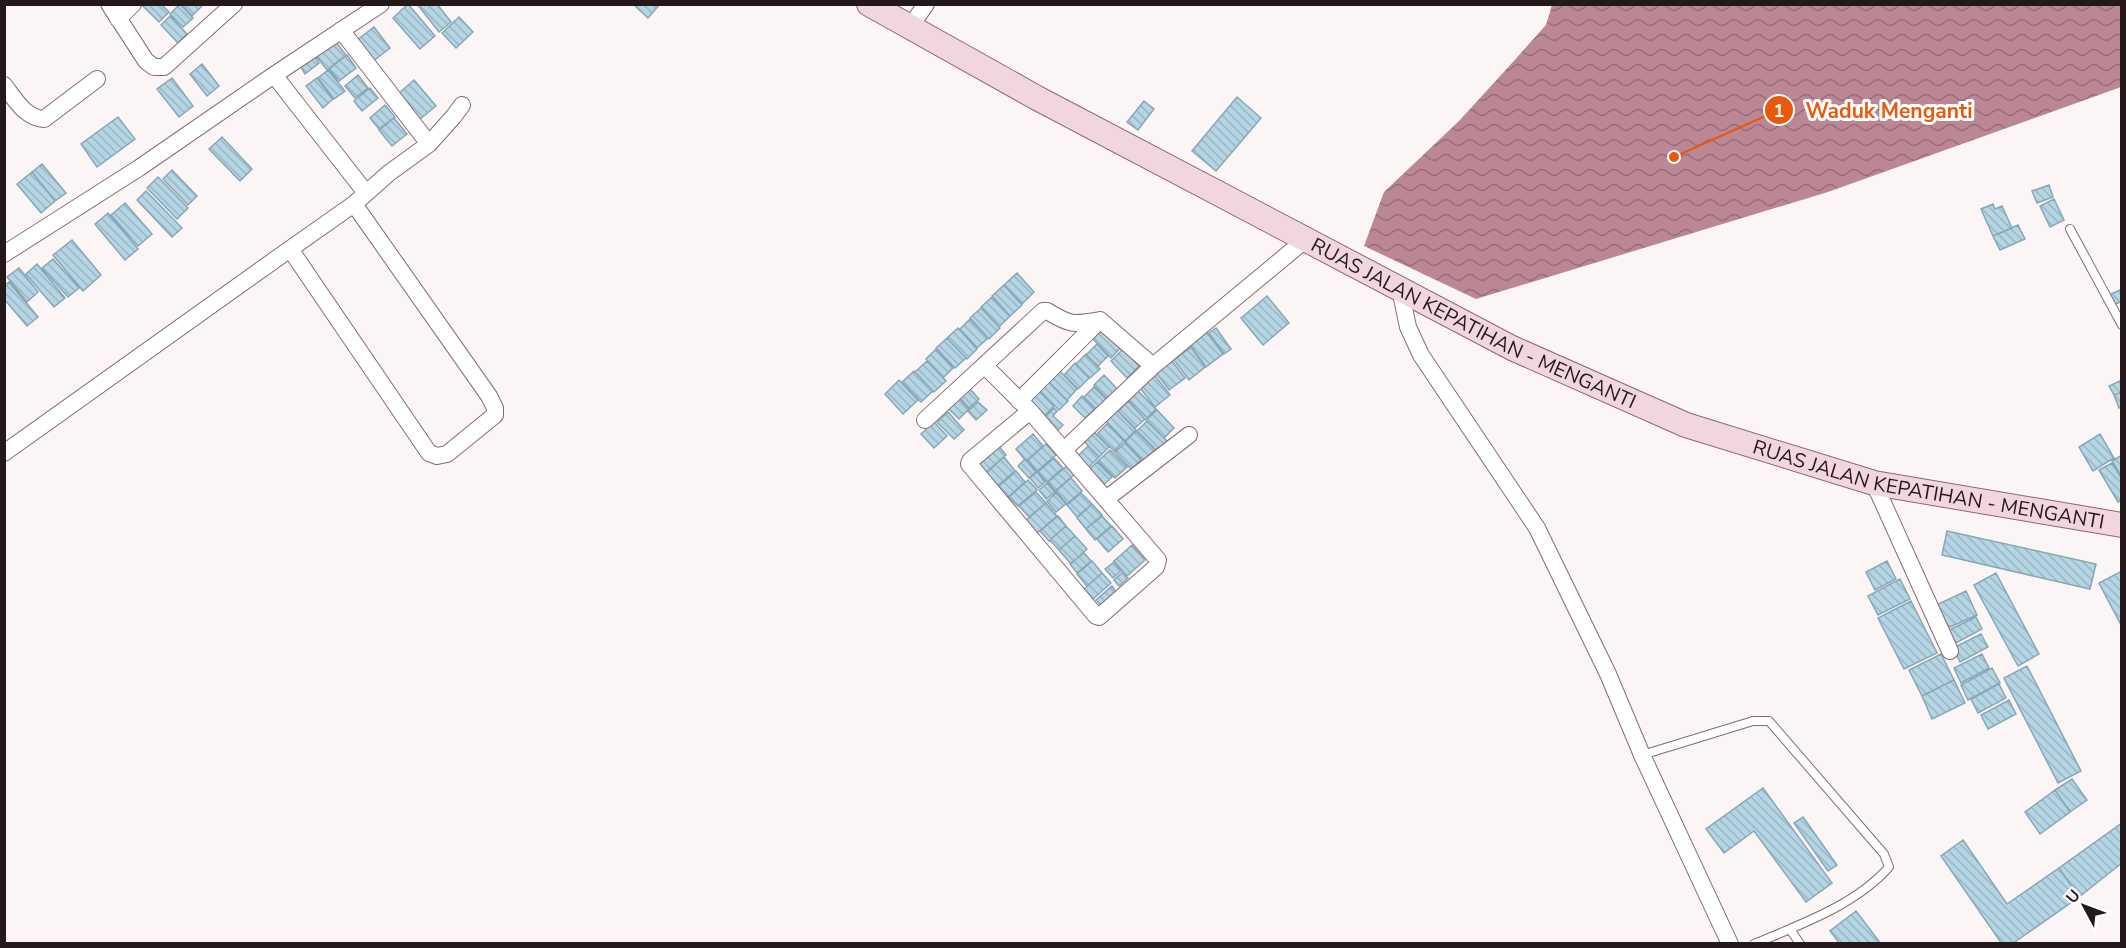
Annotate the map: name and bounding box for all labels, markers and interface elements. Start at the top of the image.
callout: Waduk Menganti [1764,91,1985,130]
text: Waduk Menganti [1805,97,1973,125]
text: 1 [1774,99,1784,123]
street label: RUAS JALAN KEPATIHAN - MENGANTI [1307,231,1640,415]
street label: RUAS JALAN KEPATIHAN - MENGANTI [1750,433,2106,535]
north arrow [2054,876,2114,936]
text: U [2061,885,2086,908]

